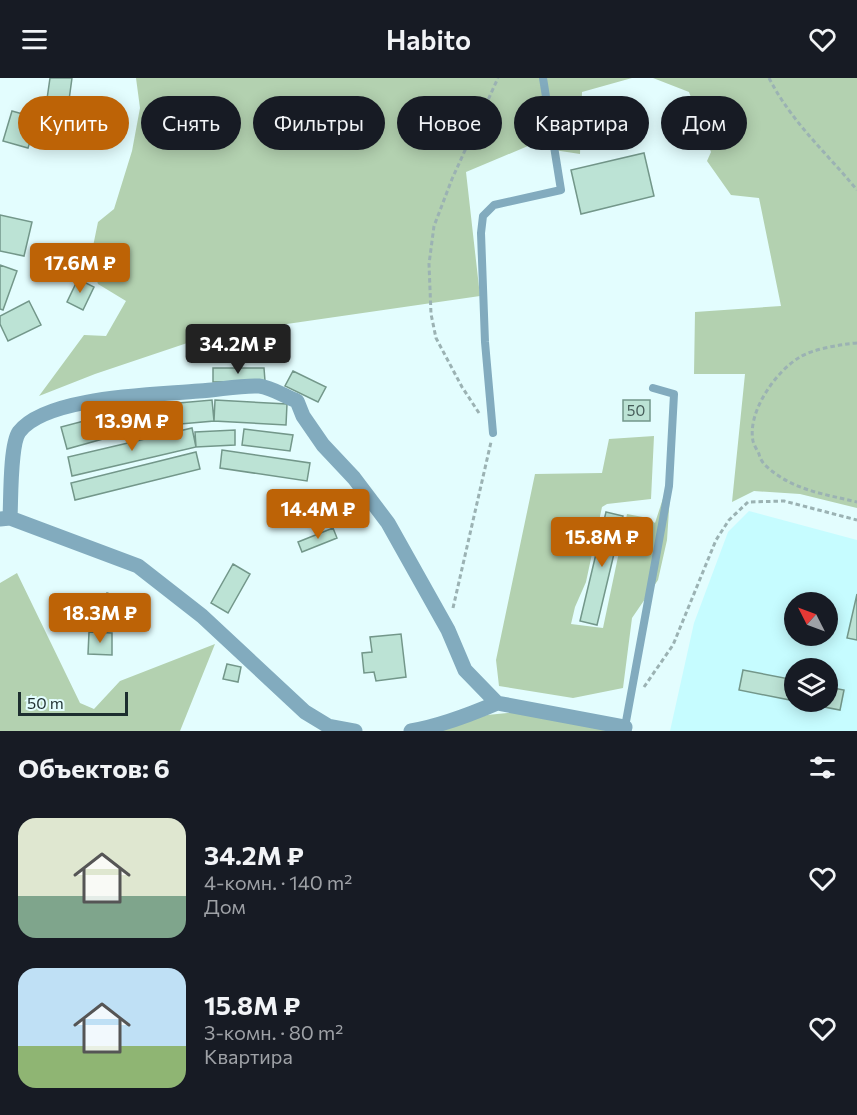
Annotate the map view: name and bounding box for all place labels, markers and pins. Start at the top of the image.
pin: 17.6M ₽ [25,243,135,294]
pin: 34.2M ₽ [183,324,293,375]
pin: 13.9M ₽ [77,401,187,452]
pin: 14.4M ₽ [263,489,373,540]
pin: 15.8M ₽ [547,517,657,568]
pin: 18.3M ₽ [45,593,155,644]

